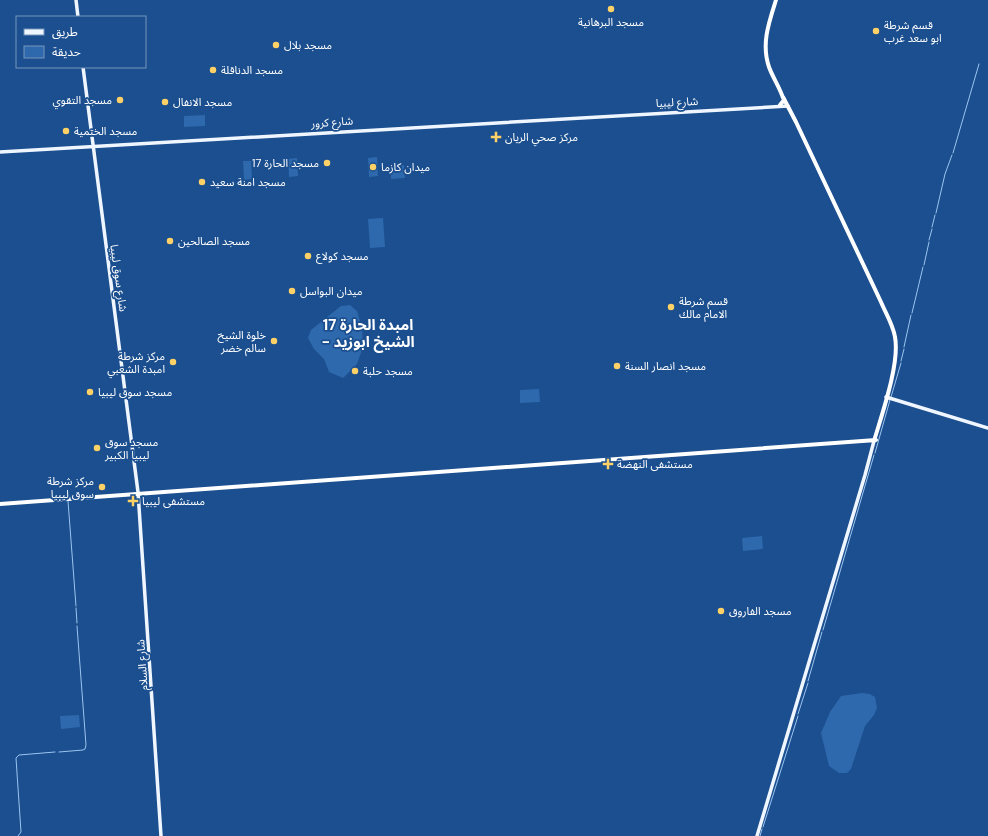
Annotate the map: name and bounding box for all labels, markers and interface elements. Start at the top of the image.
marker: مسجد البرهانية [606,4,616,14]
place label: مسجد البرهانية [578,15,644,29]
legend [16,16,146,68]
place label: قسم شرطة ابو سعد غرب [884,18,942,45]
text: طريق [52,24,78,40]
marker: قسم شرطة ابو سعد غرب [871,26,881,36]
place label: مسجد بلال [284,38,332,52]
marker: مسجد بلال [271,40,281,50]
text: حديقة [52,44,81,60]
place label: مسجد الدناقلة [221,63,283,77]
marker: مسجد الدناقلة [208,65,218,75]
place label: مسجد التقوي [53,93,112,110]
street label: شارع ليبيا [655,94,699,111]
marker: مسجد التقوي [115,95,125,105]
place label: مسجد الانفال [173,95,232,109]
marker: مسجد الانفال [160,97,170,107]
street label: شارع كرور [309,114,354,132]
place label: مسجد الختمية [74,124,138,138]
marker: مسجد الختمية [61,126,71,136]
place label: مركز صحي الريان [505,130,578,147]
marker: مركز صحي الريان [490,131,502,143]
place label: مسجد الحارة 17 [252,156,319,170]
marker: مسجد الحارة 17 [322,158,332,168]
place label: ميدان كازما [381,160,430,174]
marker: ميدان كازما [368,162,378,172]
place label: مسجد امنة سعيد [210,175,286,189]
marker: مسجد امنة سعيد [197,177,207,187]
place label: مسجد الصالحين [178,234,250,248]
marker: مسجد الصالحين [165,236,175,246]
street label: شارع سوق ليبيا [106,244,131,313]
place label: مسجد كولاع [316,249,369,264]
marker: مسجد كولاع [303,251,313,261]
place label: ميدان البواسل [300,284,363,298]
marker: ميدان البواسل [287,286,297,296]
place label: قسم شرطة الامام مالك [679,294,728,322]
marker: قسم شرطة الامام مالك [666,302,676,312]
district label: امبدة الحارة 17 - الشيخ ابوزيد [321,315,415,353]
place label: خلوة الشيخ سالم خضر [218,328,267,357]
marker: خلوة الشيخ سالم خضر [269,336,279,346]
place label: مركز شرطة امبدة الشعبي [107,349,165,379]
marker: مركز شرطة امبدة الشعبي [168,357,178,367]
place label: مسجد انصار السنة [625,359,706,373]
marker: مسجد انصار السنة [612,361,622,371]
place label: مسجد حلبة [363,364,413,378]
marker: مسجد حلبة [350,366,360,376]
place label: مسجد سوق ليبيا [98,385,172,399]
marker: مسجد سوق ليبيا [85,387,95,397]
place label: مسجد سوق ليبيا الكبير [104,435,158,462]
marker: مسجد سوق ليبيا الكبير [92,443,102,453]
place label: مستشفى النهضة [617,457,693,471]
marker: مستشفى النهضة [602,458,614,470]
place label: مركز شرطة سوق ليبيا [47,474,94,501]
marker: مركز شرطة سوق ليبيا [97,482,107,492]
place label: مستشفى ليبيا [142,494,205,508]
marker: مستشفى ليبيا [127,495,139,507]
place label: مسجد الفاروق [729,604,792,618]
marker: مسجد الفاروق [716,606,726,616]
street label: شارع السلام [133,639,152,691]

